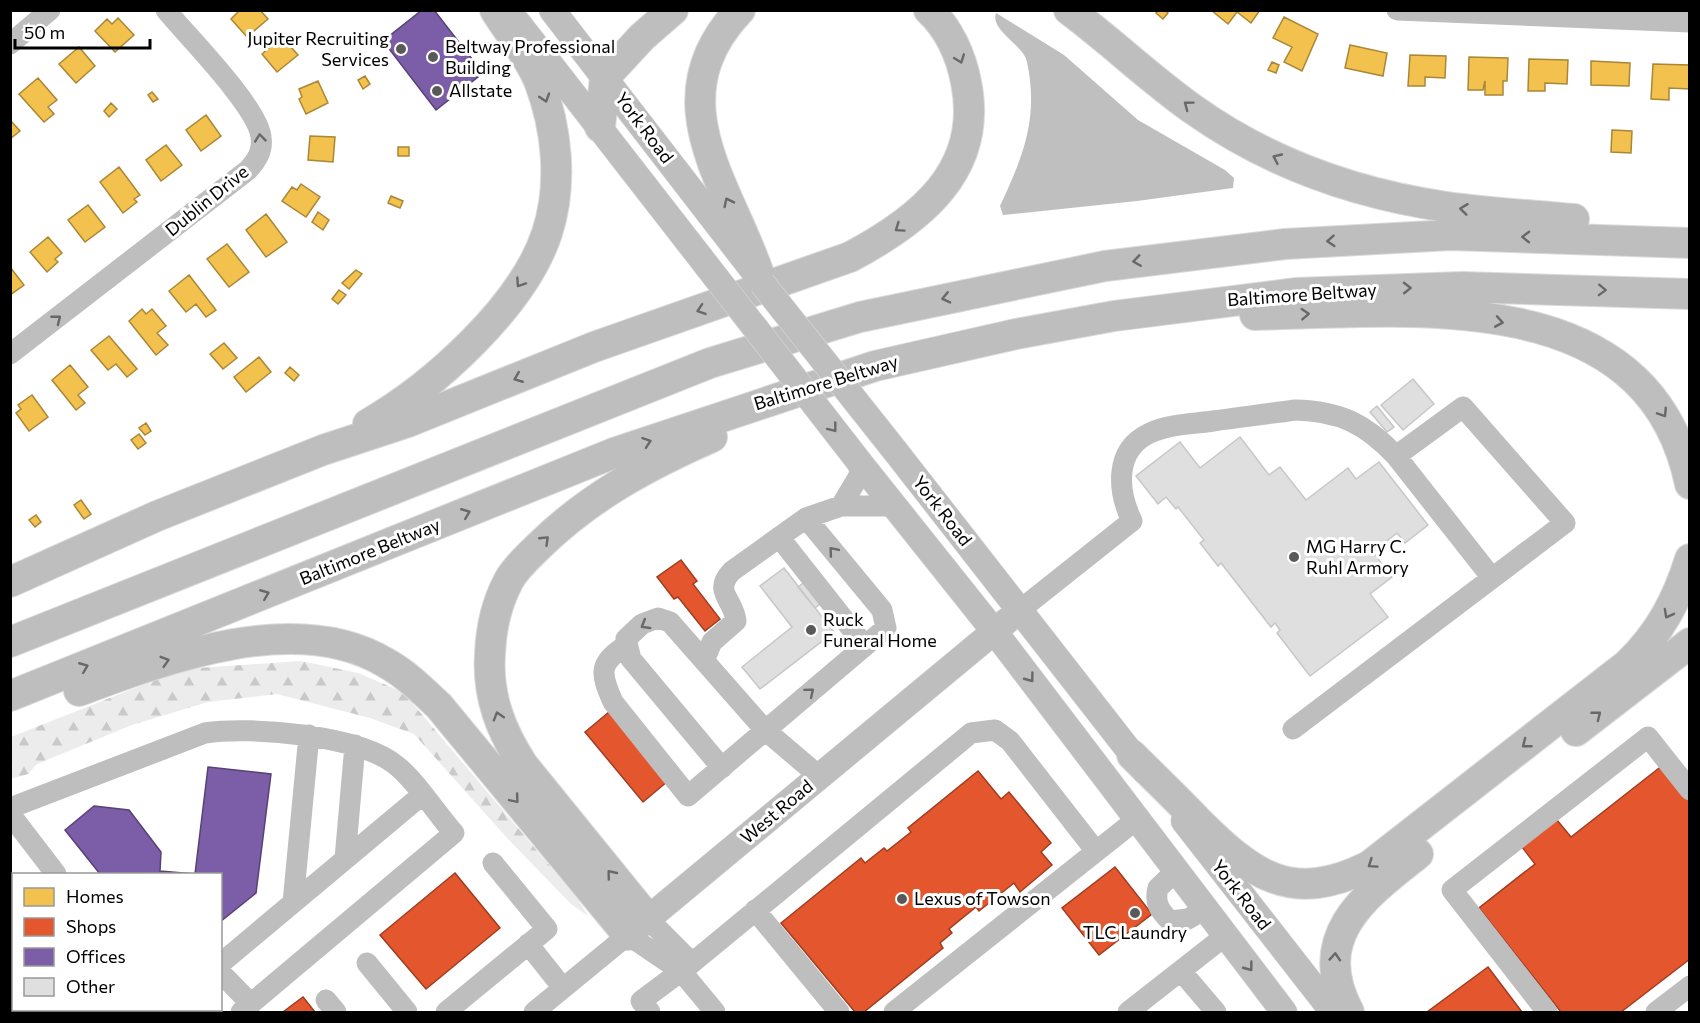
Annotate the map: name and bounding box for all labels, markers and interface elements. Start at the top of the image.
scale bar [15,12,150,50]
text: 50 m [24,21,65,43]
place label: Jupiter Recruiting Services [247,27,389,70]
place label: Beltway Professional Building [445,35,615,78]
marker: Jupiter Recruiting Services [394,42,408,56]
marker: Beltway Professional Building [426,50,440,64]
one-way arrow [952,53,965,64]
place label: Allstate [449,79,512,101]
marker: Allstate [430,84,444,98]
street label: York Road [611,88,679,167]
one-way arrow [537,92,550,103]
one-way arrow [1184,102,1195,113]
one-way arrow [254,133,267,142]
one-way arrow [1273,153,1284,165]
street label: Dublin Drive [160,160,252,240]
one-way arrow [723,198,735,209]
one-way arrow [1460,204,1469,216]
one-way arrow [895,221,906,232]
one-way arrow [1522,230,1531,243]
one-way arrow [1327,234,1336,247]
one-way arrow [1133,255,1142,267]
one-way arrow [516,277,527,288]
street label: Baltimore Beltway [1226,278,1377,310]
one-way arrow [1403,282,1412,295]
one-way arrow [1598,284,1607,297]
one-way arrow [941,291,951,304]
one-way arrow [696,303,706,316]
one-way arrow [1300,308,1309,321]
one-way arrow [50,315,61,326]
one-way arrow [1494,315,1504,328]
street label: Baltimore Beltway [751,350,901,414]
one-way arrow [513,371,524,383]
one-way arrow [1656,407,1667,418]
one-way arrow [825,422,836,433]
one-way arrow [641,436,652,449]
street label: York Road [908,471,977,550]
one-way arrow [459,508,470,520]
street label: Baltimore Beltway [296,513,443,589]
place label: MG Harry C. Ruhl Armory [1306,535,1409,578]
one-way arrow [538,536,549,547]
one-way arrow [829,547,840,558]
marker: MG Harry C. Ruhl Armory [1287,550,1301,564]
one-way arrow [259,589,270,601]
one-way arrow [1664,607,1675,618]
place label: Ruck Funeral Home [823,608,937,651]
one-way arrow [641,617,651,629]
marker: Ruck Funeral Home [804,623,818,637]
one-way arrow [159,656,170,668]
one-way arrow [78,662,89,674]
one-way arrow [1022,671,1033,682]
one-way arrow [803,688,814,699]
one-way arrow [493,711,505,722]
one-way arrow [1590,712,1601,723]
one-way arrow [1521,737,1532,748]
street label: West Road [736,775,817,848]
one-way arrow [508,792,519,803]
street label: York Road [1207,855,1276,934]
one-way arrow [1367,856,1378,867]
one-way arrow [607,869,618,880]
legend [12,873,222,1011]
text: Homes [66,885,124,907]
place label: Lexus of Towson [914,887,1050,909]
marker: Lexus of Towson [895,892,909,906]
marker: TLC Laundry [1128,906,1142,920]
text: Shops [66,915,116,937]
place label: TLC Laundry [1083,921,1187,943]
text: Offices [66,945,126,967]
one-way arrow [1329,952,1342,961]
one-way arrow [1241,961,1252,972]
text: Other [66,975,115,997]

